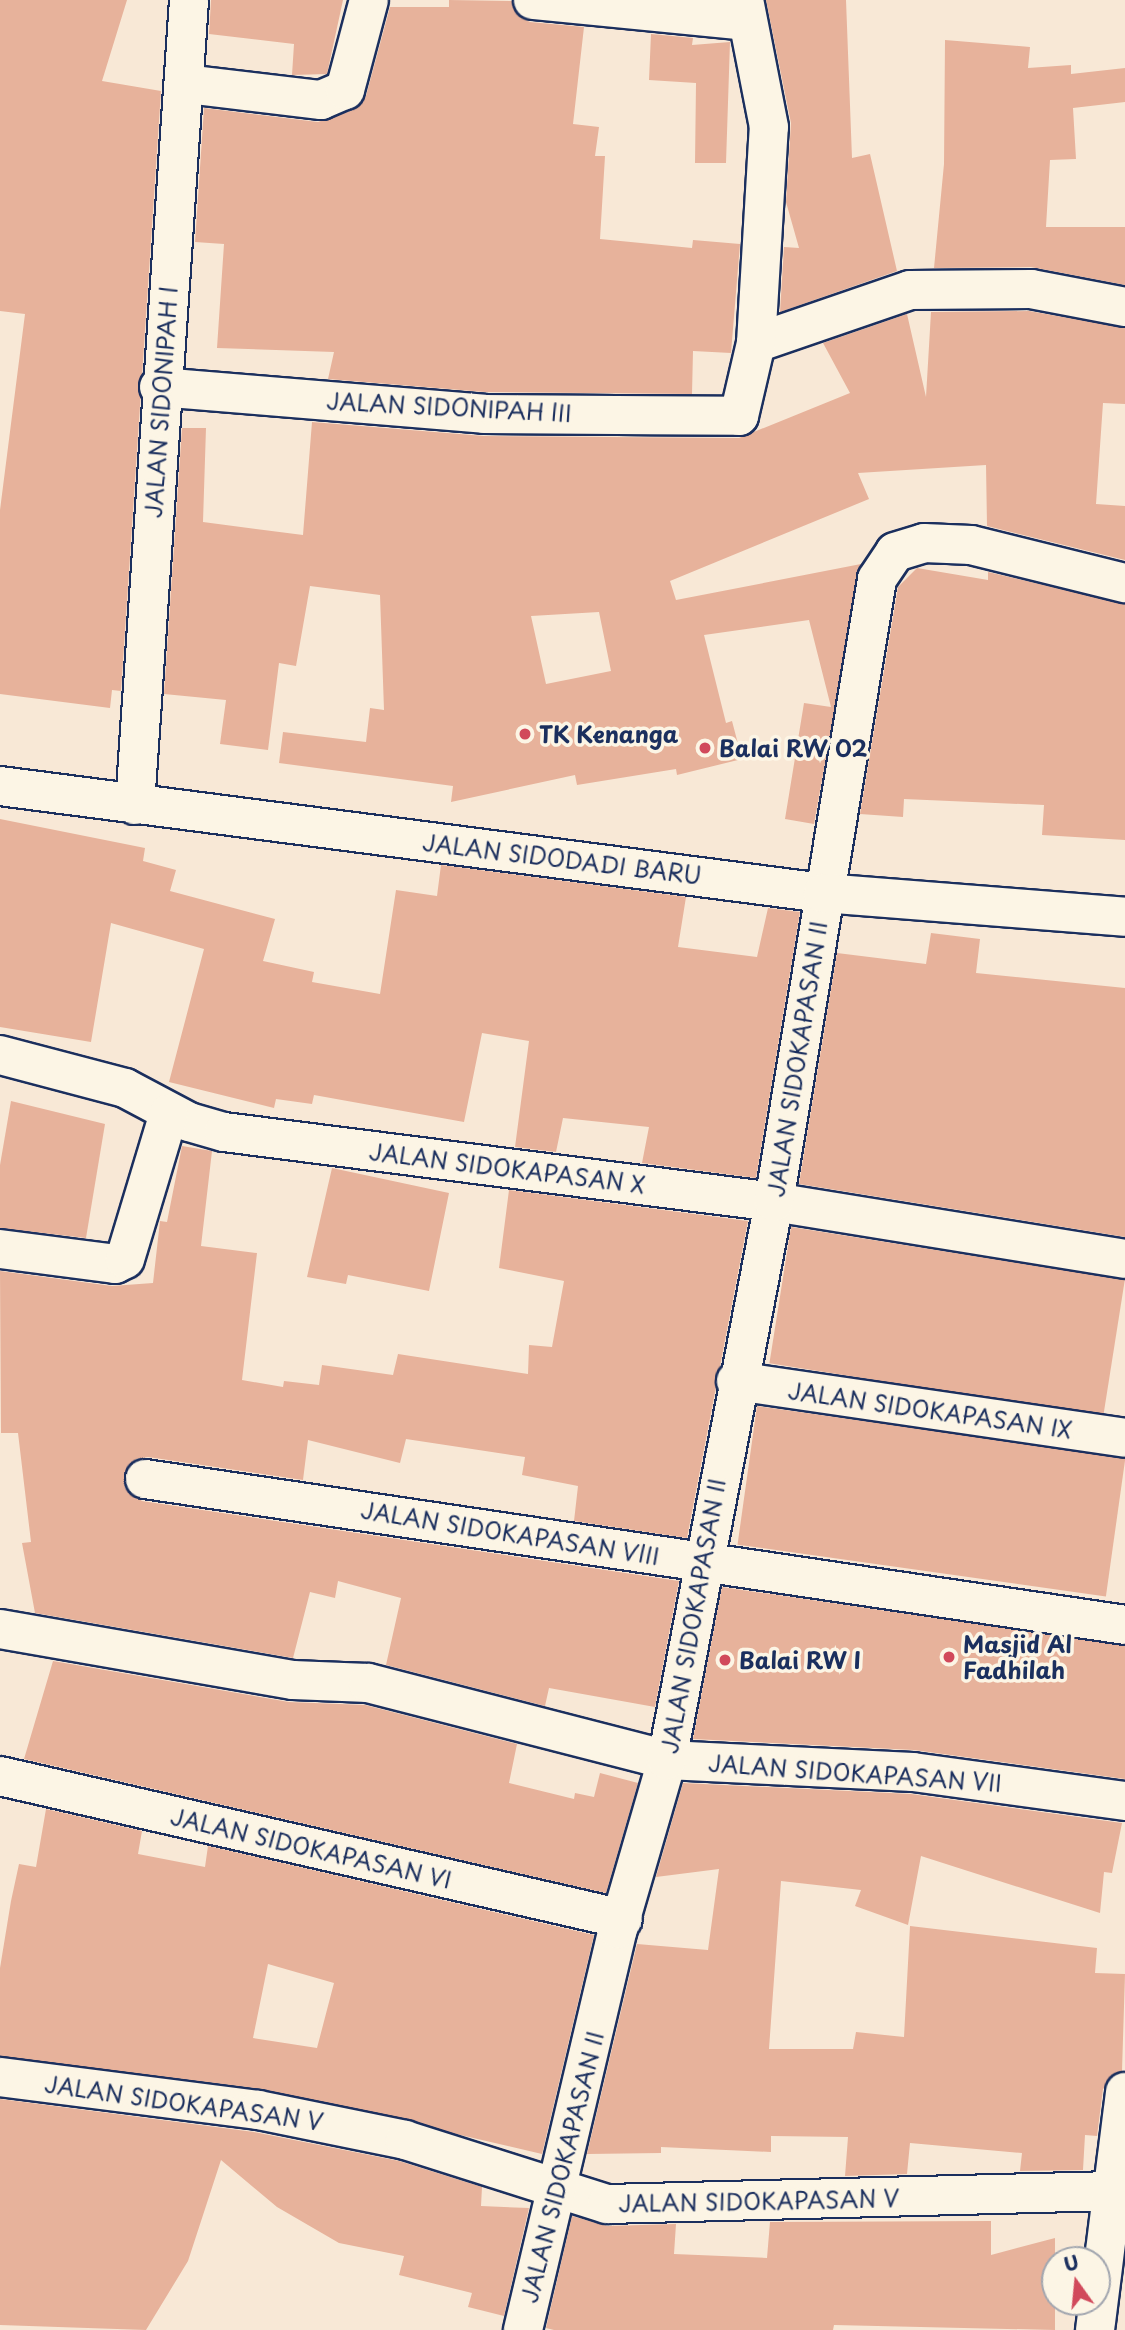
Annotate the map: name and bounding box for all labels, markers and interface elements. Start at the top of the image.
street label: JALAN SIDONIPAH I [139,287,183,517]
street label: JALAN SIDONIPAH III [327,387,571,427]
place label: TK Kenanga [539,720,681,748]
marker: TK Kenanga [517,726,533,742]
place label: Balai RW 02 [719,734,867,762]
marker: Balai RW 02 [697,740,713,756]
street label: JALAN SIDODADI BARU [421,828,703,890]
street label: JALAN SIDOKAPASAN II [762,920,832,1198]
street label: JALAN SIDOKAPASAN X [367,1137,647,1199]
street label: JALAN SIDOKAPASAN IX [787,1376,1073,1444]
street label: JALAN SIDOKAPASAN II [655,1477,731,1755]
street label: JALAN SIDOKAPASAN VIII [360,1496,660,1570]
place label: Masjid Al Fadhilah [963,1630,1073,1684]
place label: Balai RW I [739,1646,862,1674]
marker: Masjid Al Fadhilah [941,1649,957,1665]
marker: Balai RW I [717,1652,733,1668]
street label: JALAN SIDOKAPASAN VII [708,1749,1002,1797]
street label: JALAN SIDOKAPASAN VI [169,1802,453,1894]
street label: JALAN SIDOKAPASAN II [515,2029,609,2305]
street label: JALAN SIDOKAPASAN V [44,2070,324,2136]
street label: JALAN SIDOKAPASAN V [619,2185,899,2217]
north arrow [1041,2246,1111,2316]
text: U [1060,2247,1082,2278]

